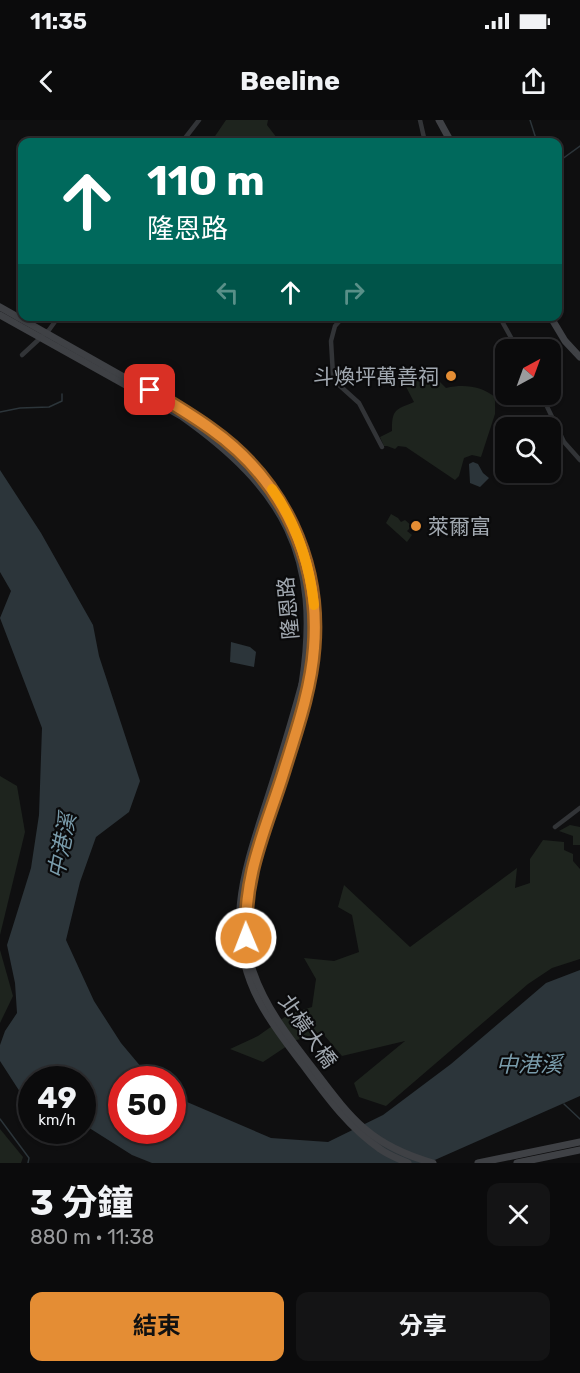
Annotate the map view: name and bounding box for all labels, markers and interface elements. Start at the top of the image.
text: 11:35 [30,8,87,35]
icon: back [30,65,63,98]
text: Beeline [240,65,340,97]
icon: share [517,65,550,98]
text: 110 m [147,156,265,206]
icon: ahead [48,162,126,240]
text: 隆恩路 [147,213,228,245]
icon: left [211,276,244,309]
icon: ahead [274,276,307,309]
icon: right [337,276,370,309]
north arrow [495,339,561,405]
map controls [495,339,561,483]
pin [124,364,175,415]
place label: 斗煥坪萬善祠 [313,364,439,389]
marker: 斗煥坪萬善祠 [444,369,458,383]
icon: arrive [133,373,166,406]
button: search [495,417,561,483]
place label: 萊爾富 [428,514,491,539]
marker: 萊爾富 [409,519,423,533]
street label: 隆恩路 [273,576,303,640]
water label: 中港溪 [42,808,82,881]
position arrow [214,906,278,970]
street label: 北橫大橋 [274,989,342,1073]
water label: 中港溪 [496,1051,565,1078]
speed limit sign: 50 [108,1066,186,1144]
text: 49 [37,1080,77,1116]
text: km/h [38,1111,76,1129]
text: 3 分鐘 [30,1181,133,1224]
button: close [487,1183,550,1246]
text: 880 m · 11:38 [30,1225,154,1249]
button: 結束 [30,1292,284,1361]
button: 分享 [296,1292,550,1361]

